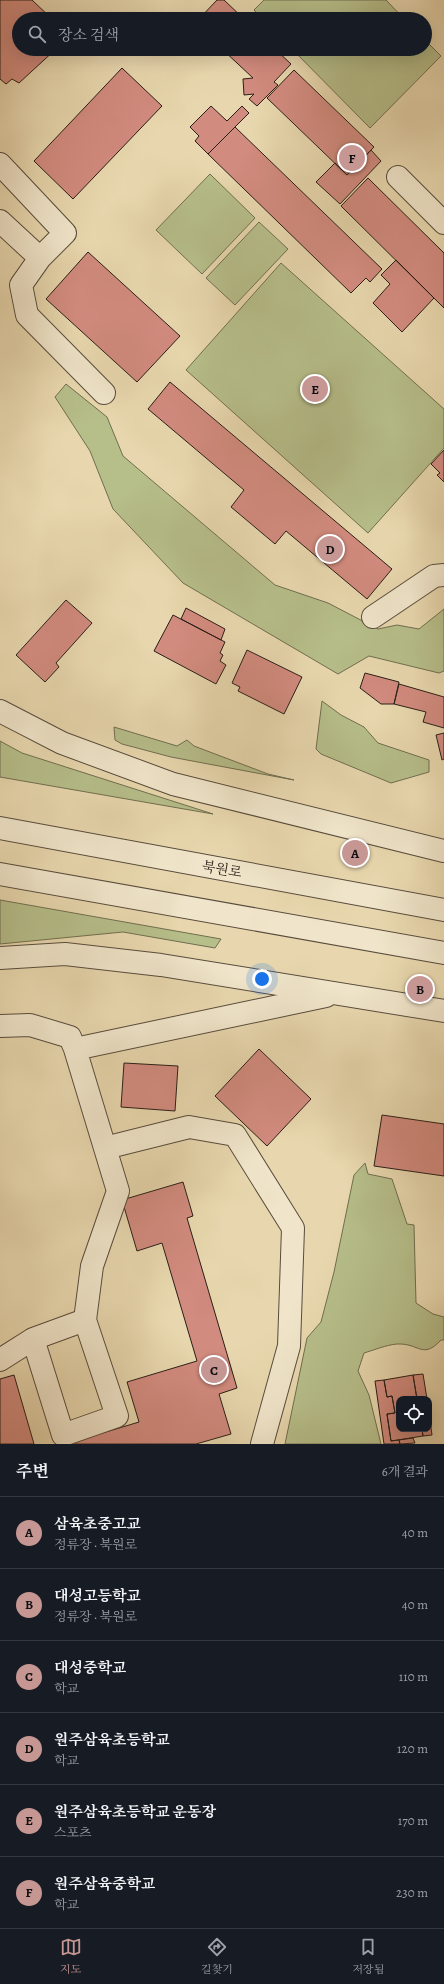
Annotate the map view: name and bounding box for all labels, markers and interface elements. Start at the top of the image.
search box [12,12,432,56]
icon: search [26,23,48,45]
text: 장소 검색 [58,25,119,45]
pin: F [339,143,365,173]
pin: E [302,374,328,404]
pin: D [317,534,343,564]
pin: A [342,838,368,868]
street label: 북원로 [200,857,244,882]
your location [252,969,272,989]
pin: B [407,974,433,1004]
pin: C [201,1355,227,1385]
map controls [396,1396,432,1432]
button: locate [396,1396,432,1432]
text: 주변 [16,1460,49,1483]
text: 6개 결과 [382,1463,428,1480]
text: 삼육초중고교 [54,1514,141,1534]
text: A [25,1524,33,1541]
text: 40 m [402,1524,428,1541]
text: 정류장 · 북원로 [54,1536,137,1553]
text: 대성고등학교 [54,1586,141,1606]
text: B [25,1596,33,1613]
text: 40 m [402,1596,428,1613]
text: 정류장 · 북원로 [54,1608,137,1625]
text: 대성중학교 [54,1658,126,1678]
text: C [25,1668,33,1685]
text: 110 m [399,1668,428,1685]
text: 학교 [54,1680,79,1697]
text: 원주삼육초등학교 [54,1730,170,1750]
text: D [24,1740,34,1757]
text: 120 m [397,1740,428,1757]
text: 학교 [54,1752,79,1769]
text: 원주삼육초등학교 운동장 [54,1802,216,1822]
text: E [25,1812,33,1829]
text: 170 m [398,1812,428,1829]
text: 스포츠 [54,1824,92,1841]
text: 원주삼육중학교 [54,1874,155,1894]
text: F [26,1884,32,1901]
text: 230 m [396,1884,428,1901]
text: 학교 [54,1896,79,1913]
tab: 지도 [60,1936,82,1977]
tab: 길찾기 [201,1936,233,1977]
tab: 저장됨 [352,1936,384,1977]

